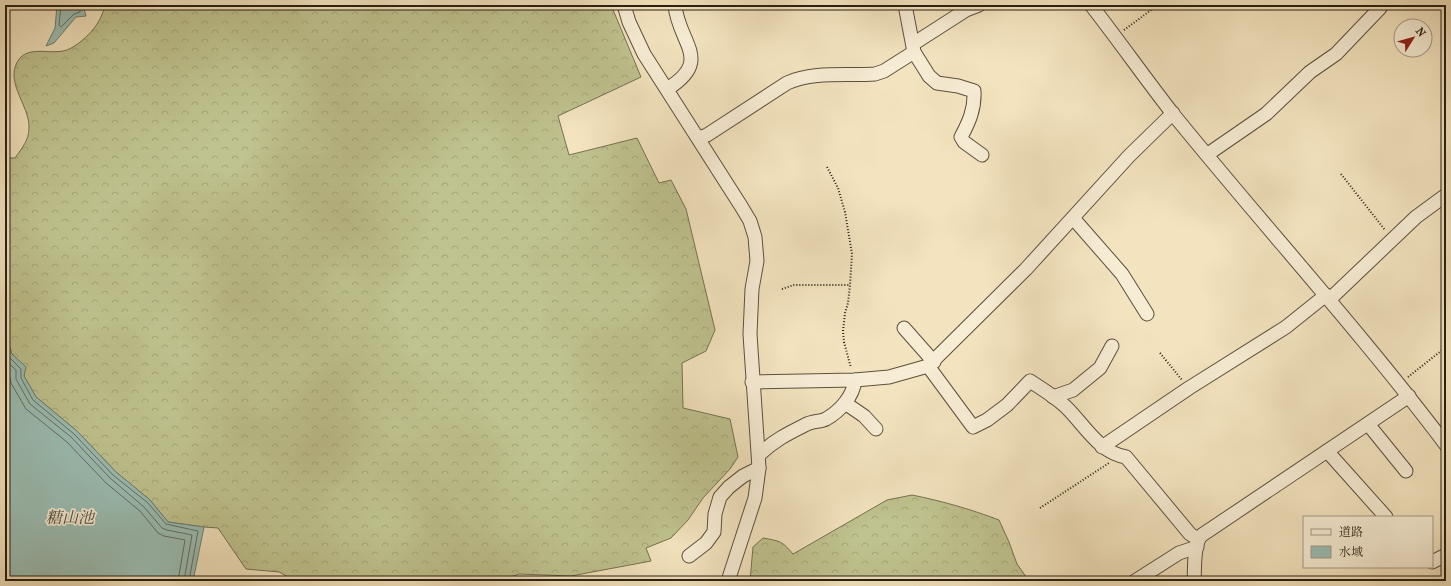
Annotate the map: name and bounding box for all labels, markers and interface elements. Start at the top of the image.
north arrow [1393,18,1433,58]
text: N [1413,25,1429,40]
water label: 糖山池 [46,508,96,527]
legend [1303,516,1433,568]
text: 道路 [1339,525,1363,539]
text: 水域 [1339,545,1363,559]

